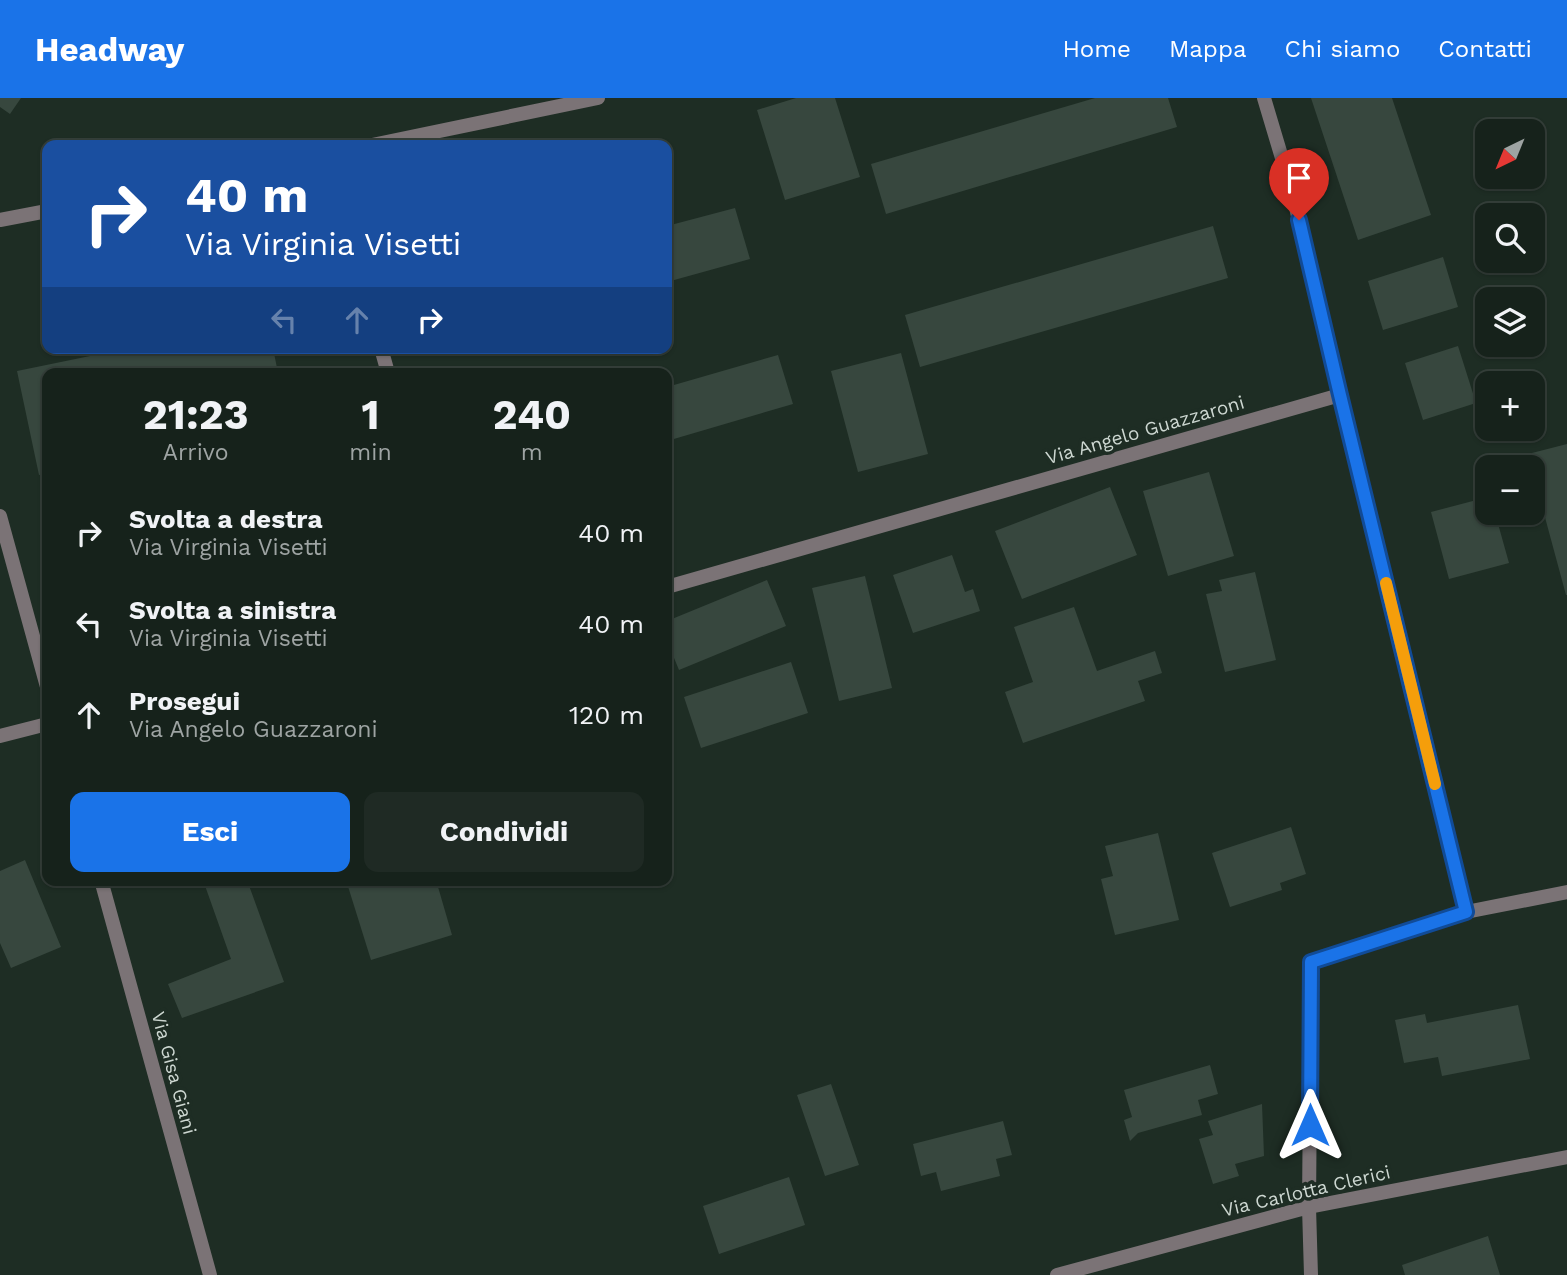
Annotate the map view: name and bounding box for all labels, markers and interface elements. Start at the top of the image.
text: Headway [35,30,184,69]
text: Home [1062,35,1131,63]
text: Mappa [1169,35,1247,63]
text: Chi siamo [1285,35,1400,63]
text: Contatti [1438,35,1532,63]
north arrow [1475,119,1545,189]
map controls [1475,119,1545,525]
pin [1269,148,1329,220]
icon: arrive [1280,159,1318,197]
text: 40 m [185,166,308,224]
icon: right [70,168,161,259]
button: search [1475,203,1545,273]
text: Via Virginia Visetti [185,225,461,263]
button: layers [1475,287,1545,357]
icon: left [265,301,303,339]
icon: ahead [338,301,376,339]
icon: right [411,301,449,339]
button: + [1475,371,1545,441]
text: 21:23 [143,390,249,439]
text: 1 [361,390,380,439]
text: 240 [492,390,571,439]
street label: Via Angelo Guazzaroni [1043,391,1247,469]
text: Arrivo [163,439,229,466]
text: min [349,439,392,466]
text: m [521,439,543,466]
button: − [1475,455,1545,525]
text: Svolta a destra [129,504,322,534]
icon: right [70,514,108,552]
text: 40 m [578,518,644,548]
text: Via Virginia Visetti [129,534,328,561]
text: Svolta a sinistra [129,595,336,625]
icon: left [70,605,108,643]
text: 40 m [578,609,644,639]
text: Via Virginia Visetti [129,625,328,652]
text: Prosegui [129,686,240,716]
icon: ahead [70,696,108,734]
text: 120 m [569,700,644,730]
text: Via Angelo Guazzaroni [129,716,378,743]
button: Esci [70,792,350,872]
button: Condividi [364,792,644,872]
street label: Via Gisa Giani [147,1009,201,1137]
position arrow [1273,1088,1347,1162]
street label: Via Carlotta Clerici [1219,1160,1393,1222]

